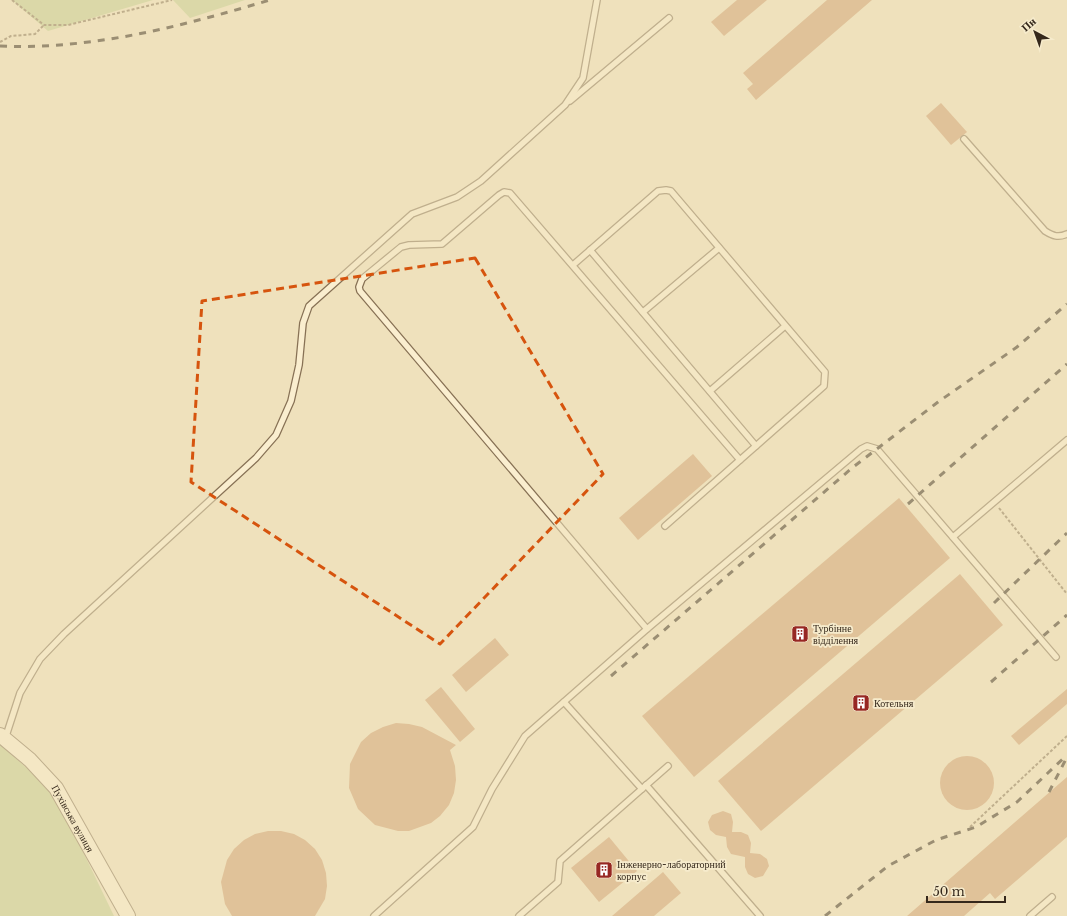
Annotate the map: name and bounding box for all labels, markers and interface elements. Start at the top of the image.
north arrow [1015,12,1055,52]
text: Пн [1018,14,1039,35]
place label: Турбінне відділення [813,622,859,647]
building icon: Турбінне відділення [790,624,810,644]
building icon: Котельня [851,693,871,713]
place label: Котельня [874,697,914,710]
street label: Пухівська вулиця [49,783,97,855]
place label: Інженерно-лабораторний корпус [617,858,726,883]
building icon: Інженерно-лабораторний корпус [594,860,614,880]
scale bar [927,878,1005,904]
text: 50 m [933,884,965,899]

